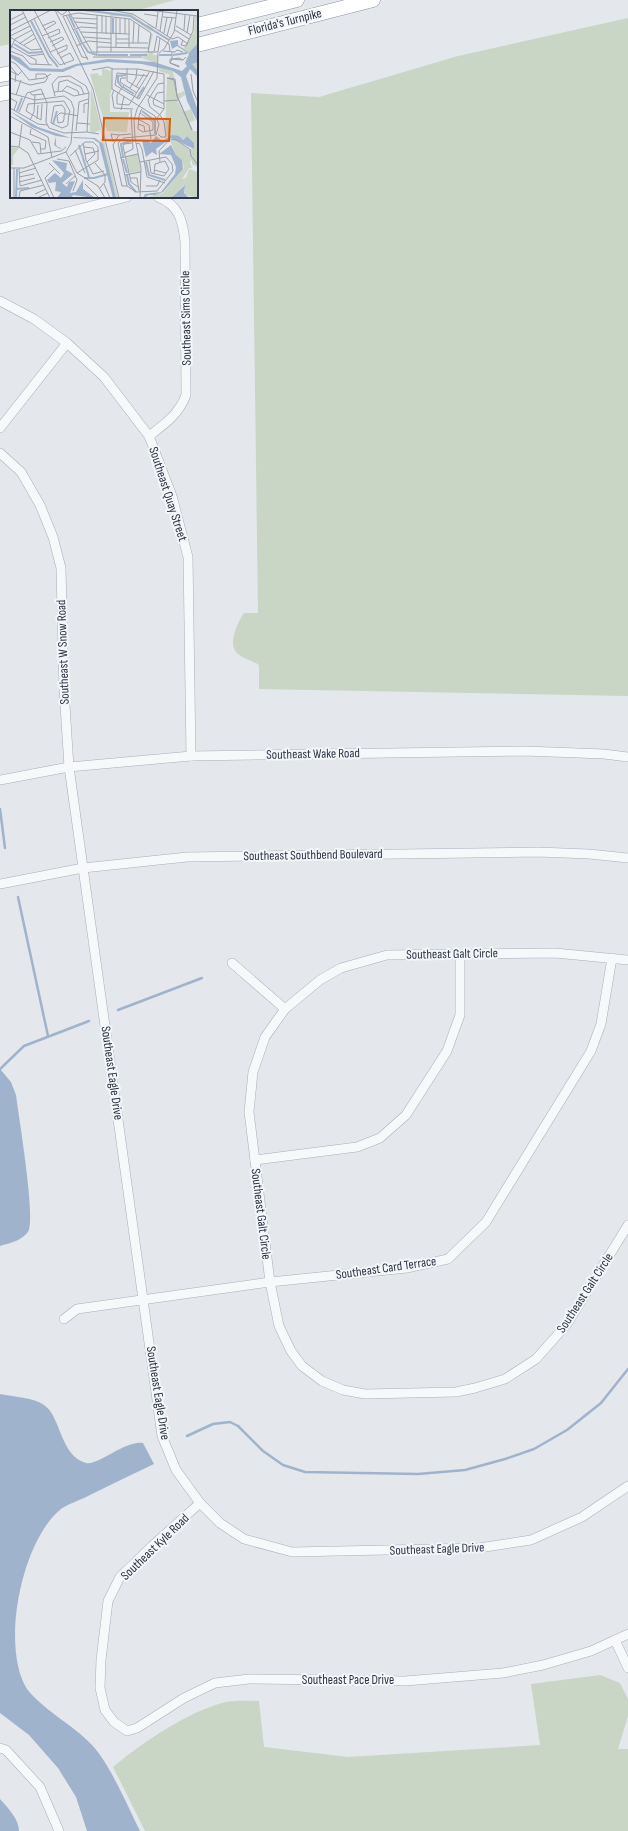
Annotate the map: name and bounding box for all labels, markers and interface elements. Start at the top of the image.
street label: Florida's Turnpike [247,5,323,39]
inset map [10,10,198,198]
street label: Southeast Sims Circle [177,270,195,366]
street label: Southeast Quay Street [145,445,191,543]
street label: Southeast W Snow Road [53,599,73,705]
street label: Southeast Wake Road [266,745,360,763]
street label: Southeast Southbend Boulevard [243,846,383,864]
street label: Southeast Galt Circle [406,945,498,963]
street label: Southeast Eagle Drive [97,1025,127,1121]
street label: Southeast Galt Circle [247,1167,275,1261]
street label: Southeast Galt Circle [553,1250,617,1336]
street label: Southeast Card Terrace [335,1253,437,1283]
street label: Southeast Eagle Drive [143,1345,173,1441]
street label: Southeast Kyle Road [118,1510,192,1584]
street label: Southeast Eagle Drive [389,1539,485,1559]
street label: Southeast Pace Drive [302,1672,394,1688]

